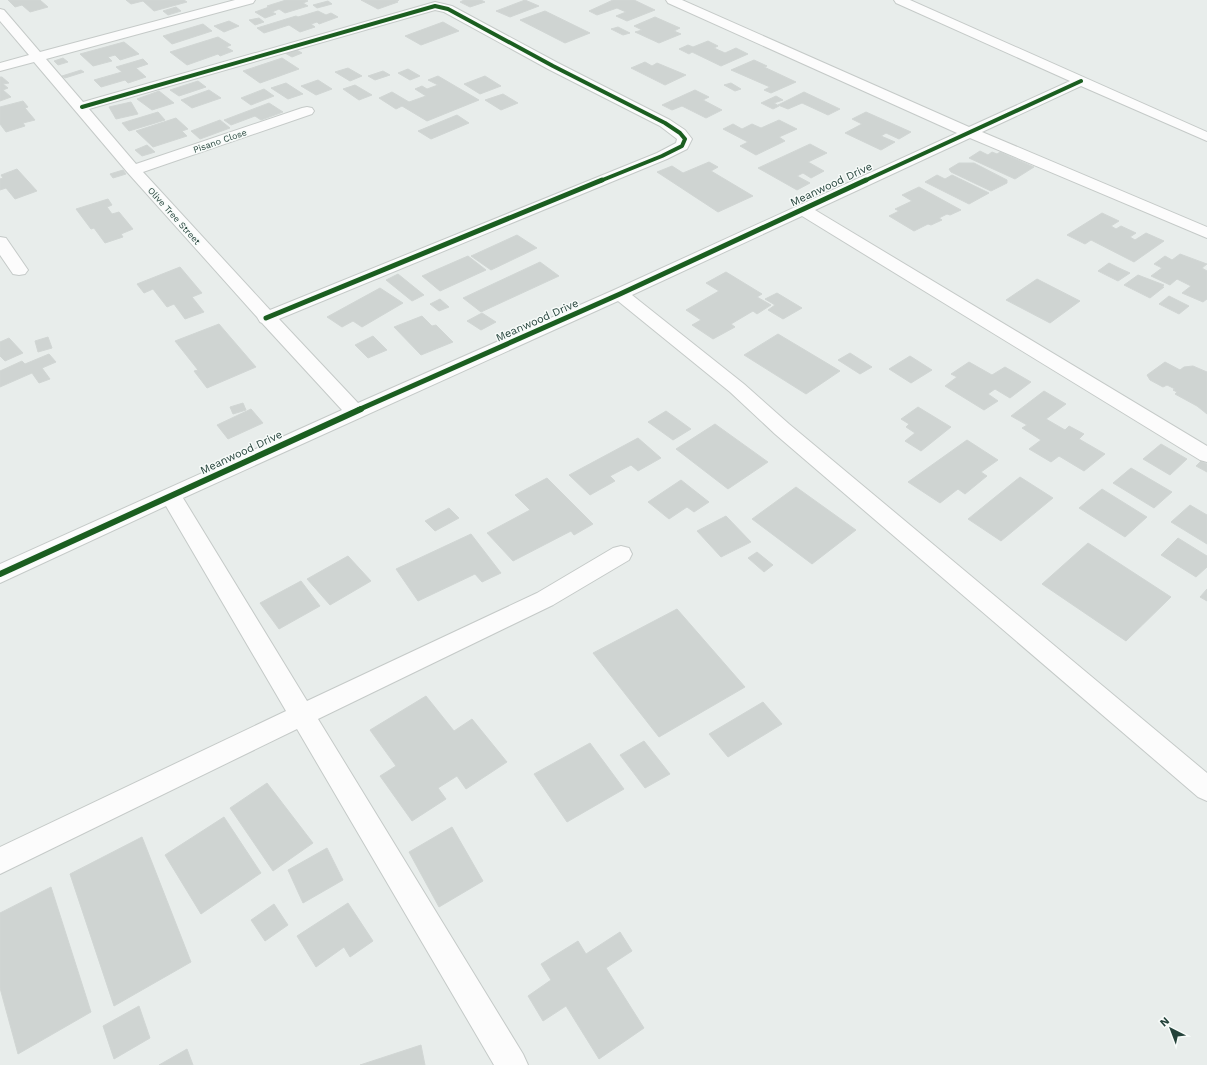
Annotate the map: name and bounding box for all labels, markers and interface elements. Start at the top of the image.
street label: Pisano Close [192,127,248,155]
street label: Meanwood Drive [788,160,874,209]
street label: Olive Tree Street [146,185,202,247]
street label: Meanwood Drive [494,296,580,344]
street label: Meanwood Drive [198,428,284,477]
north arrow [1151,1009,1191,1049]
text: N [1157,1014,1172,1029]

